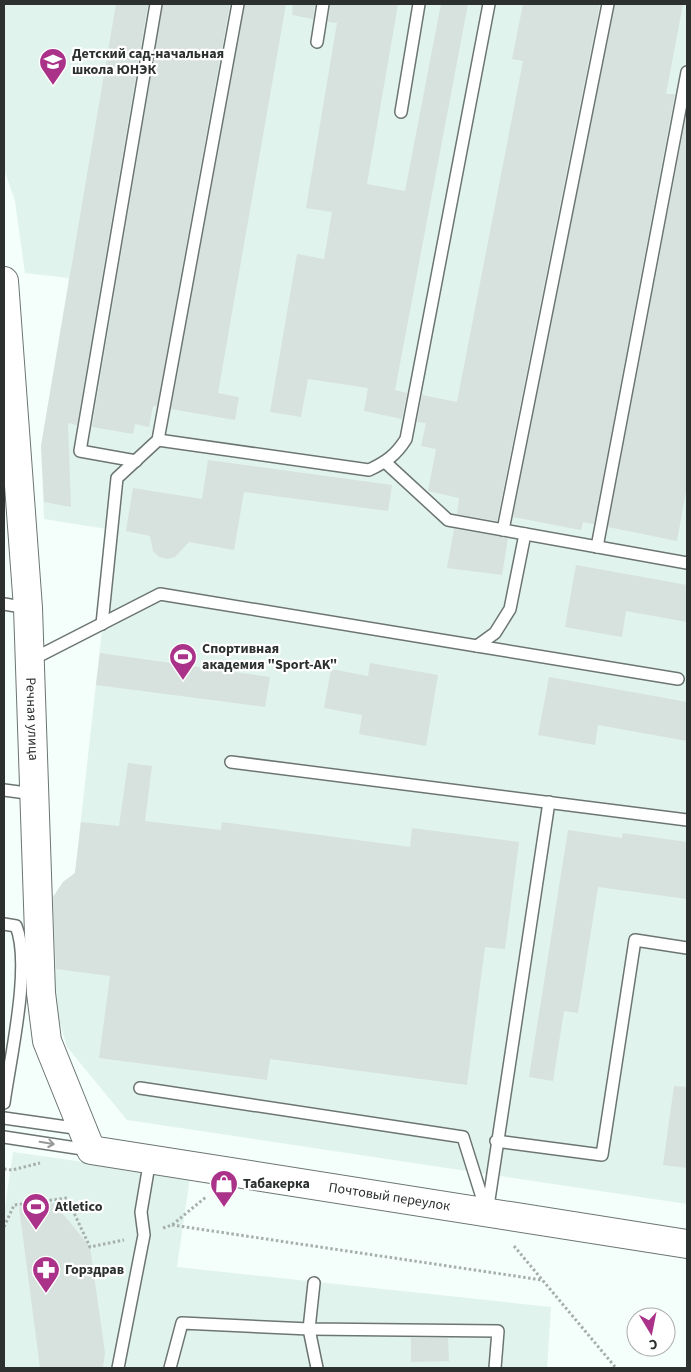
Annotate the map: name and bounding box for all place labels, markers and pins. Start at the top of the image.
place label: Детский сад-начальная школа ЮНЭК [72,44,224,80]
school or university icon: Детский сад-начальная школа ЮНЭК [38,47,68,86]
place label: Спортивная академия "Sport-AK" [202,639,337,675]
sports icon: Спортивная академия "Sport-AK" [168,642,198,681]
shop icon: Табакерка [209,1169,239,1208]
place label: Табакерка [243,1174,310,1194]
sports icon: Atletico [21,1192,51,1231]
place label: Atletico [54,1197,103,1217]
pharmacy icon: Горздрав [31,1255,61,1294]
place label: Горздрав [65,1260,124,1280]

